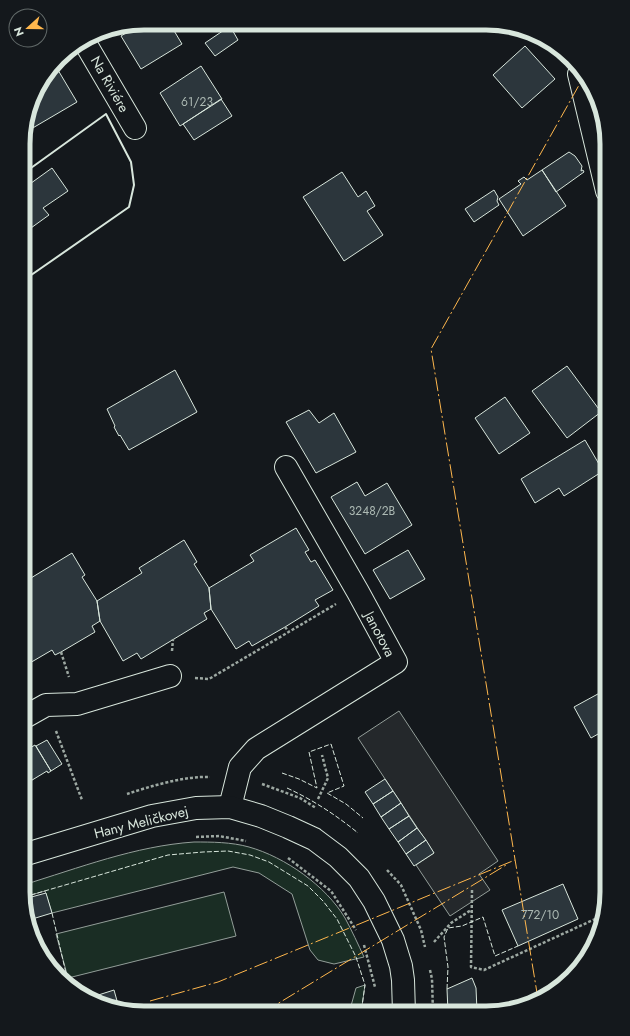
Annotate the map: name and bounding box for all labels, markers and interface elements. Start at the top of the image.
north arrow [8,8,48,48]
text: N [10,25,28,39]
street label: Na Riviére [86,52,134,116]
house number: 61/23 [181,93,213,111]
house number: 3248/2B [349,502,396,520]
street label: Janotova [359,606,400,660]
street label: Hany Meličkovej [92,801,190,843]
house number: 772/10 [521,906,559,924]

